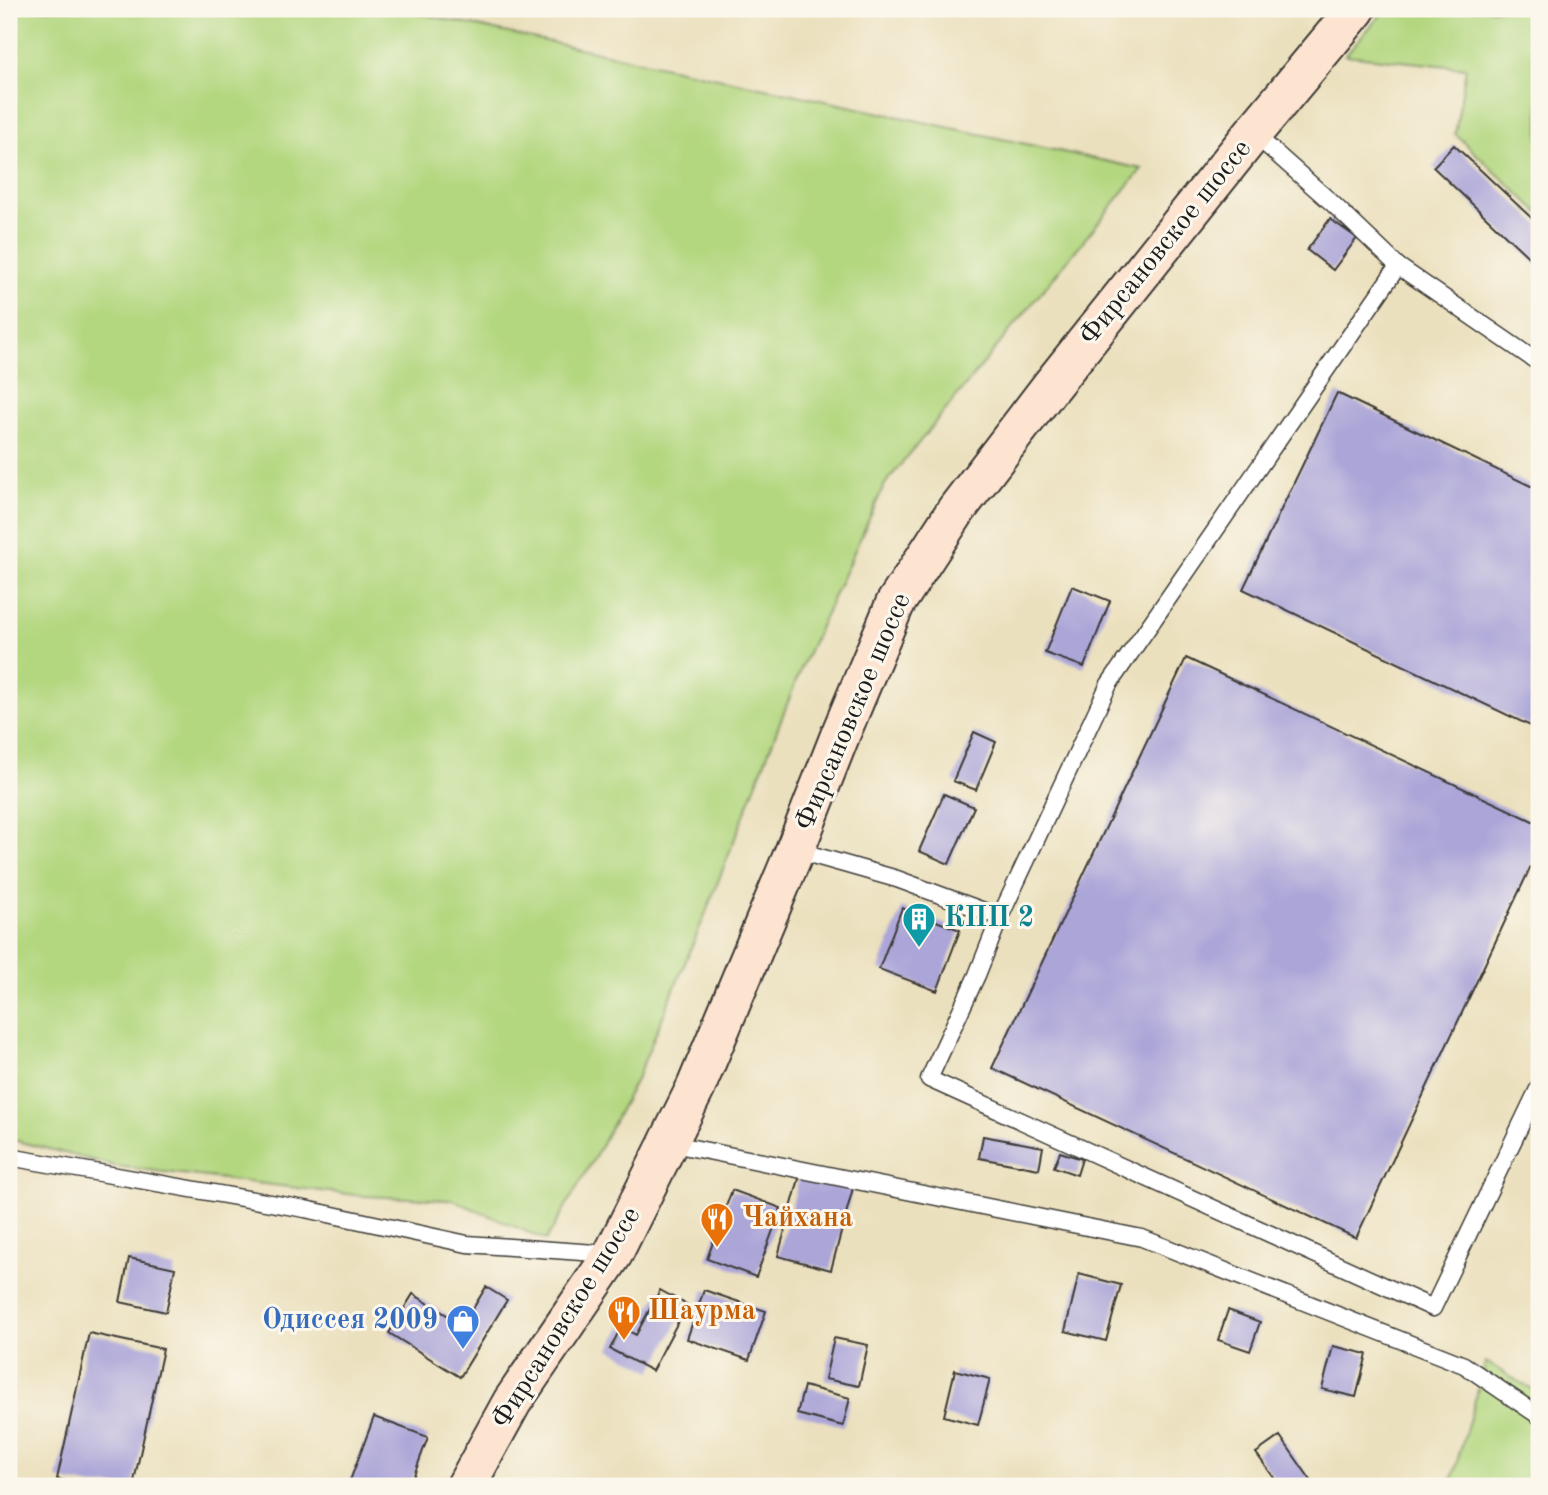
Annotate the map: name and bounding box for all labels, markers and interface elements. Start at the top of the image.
street label: Фирсановское шоссе [1075,135,1257,351]
street label: Фирсановское шоссе [791,589,917,835]
building icon: КПП 2 [900,900,938,949]
place label: КПП 2 [944,904,1034,933]
restaurant icon: Чайхана [698,1200,736,1249]
street label: Фирсановское шоссе [488,1202,646,1434]
place label: Чайхана [742,1205,853,1233]
restaurant icon: Шаурма [605,1293,643,1342]
place label: Шаурма [648,1298,756,1326]
shop icon: Одиссея 2009 [444,1302,482,1351]
place label: Одиссея 2009 [262,1306,438,1335]

